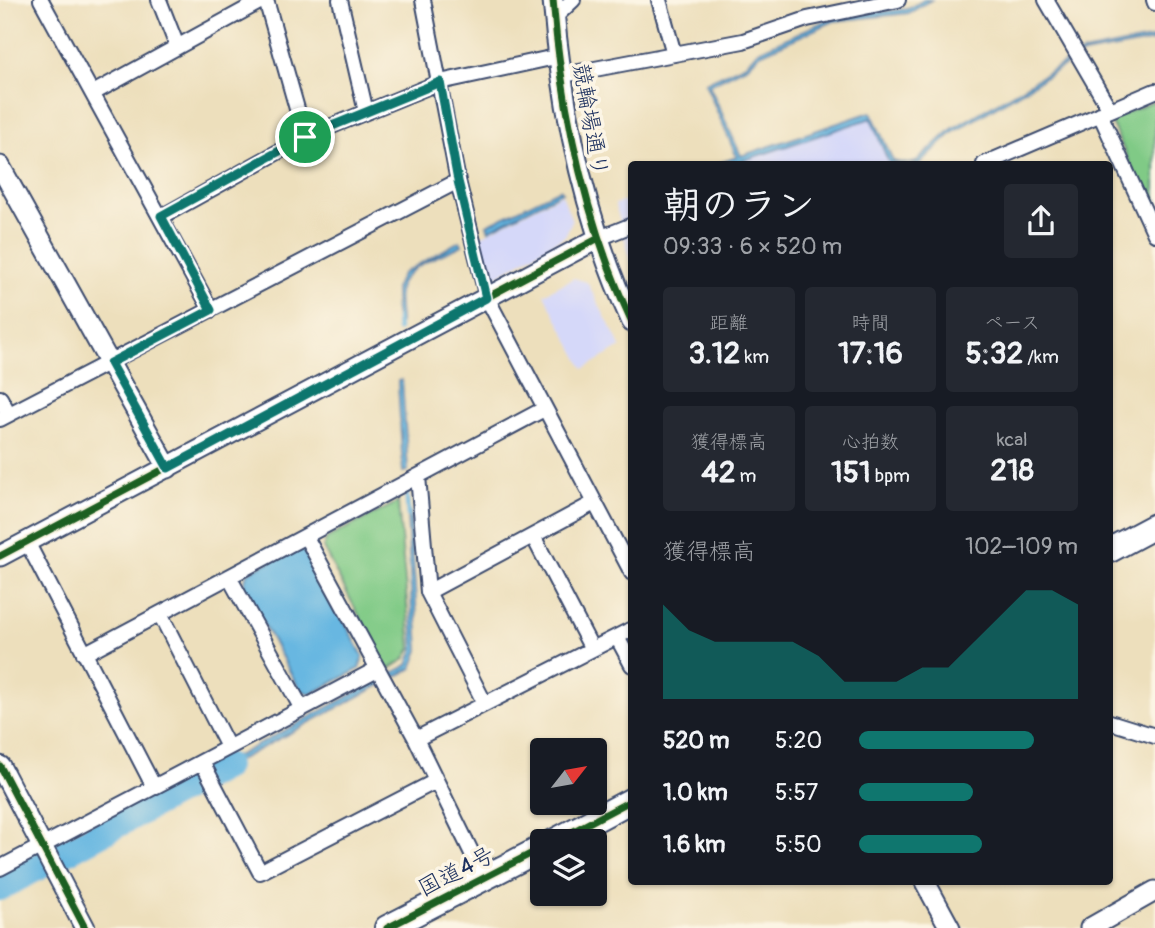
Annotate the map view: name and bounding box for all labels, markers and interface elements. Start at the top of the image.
street label: 競輪場通り [566,61,615,179]
pin [275,107,335,167]
icon: arrive [286,118,324,156]
text: 朝のラン [663,182,815,230]
button: share [1004,184,1078,258]
text: 09:33 · 6 × 520 m [663,232,842,261]
text: 距離 [710,311,748,335]
text: 時間 [851,311,890,335]
text: ペース [984,311,1040,335]
text: 3.12 [688,335,740,372]
text: 17:16 [838,335,903,372]
text: 5:32 [965,335,1023,372]
text: km [740,345,769,369]
text: /km [1023,345,1059,369]
text: kcal [997,428,1028,452]
text: 獲得標高 [691,430,767,454]
text: 心拍数 [842,430,899,454]
text: 218 [990,452,1034,489]
text: 42 [701,454,735,491]
text: 151 [831,454,871,491]
text: m [735,464,756,488]
text: bpm [871,464,910,488]
text: 102–109 m [965,532,1078,561]
text: 獲得標高 [663,537,755,566]
text: 520 m [663,726,729,755]
text: 5:20 [775,726,822,755]
north arrow [530,738,607,816]
map controls [530,738,607,906]
text: 1.0 km [663,778,728,807]
text: 5:57 [775,778,818,807]
button: layers [530,829,607,906]
text: 1.6 km [663,830,725,859]
text: 5:50 [775,830,822,859]
street label: 国道4号 [413,840,499,903]

